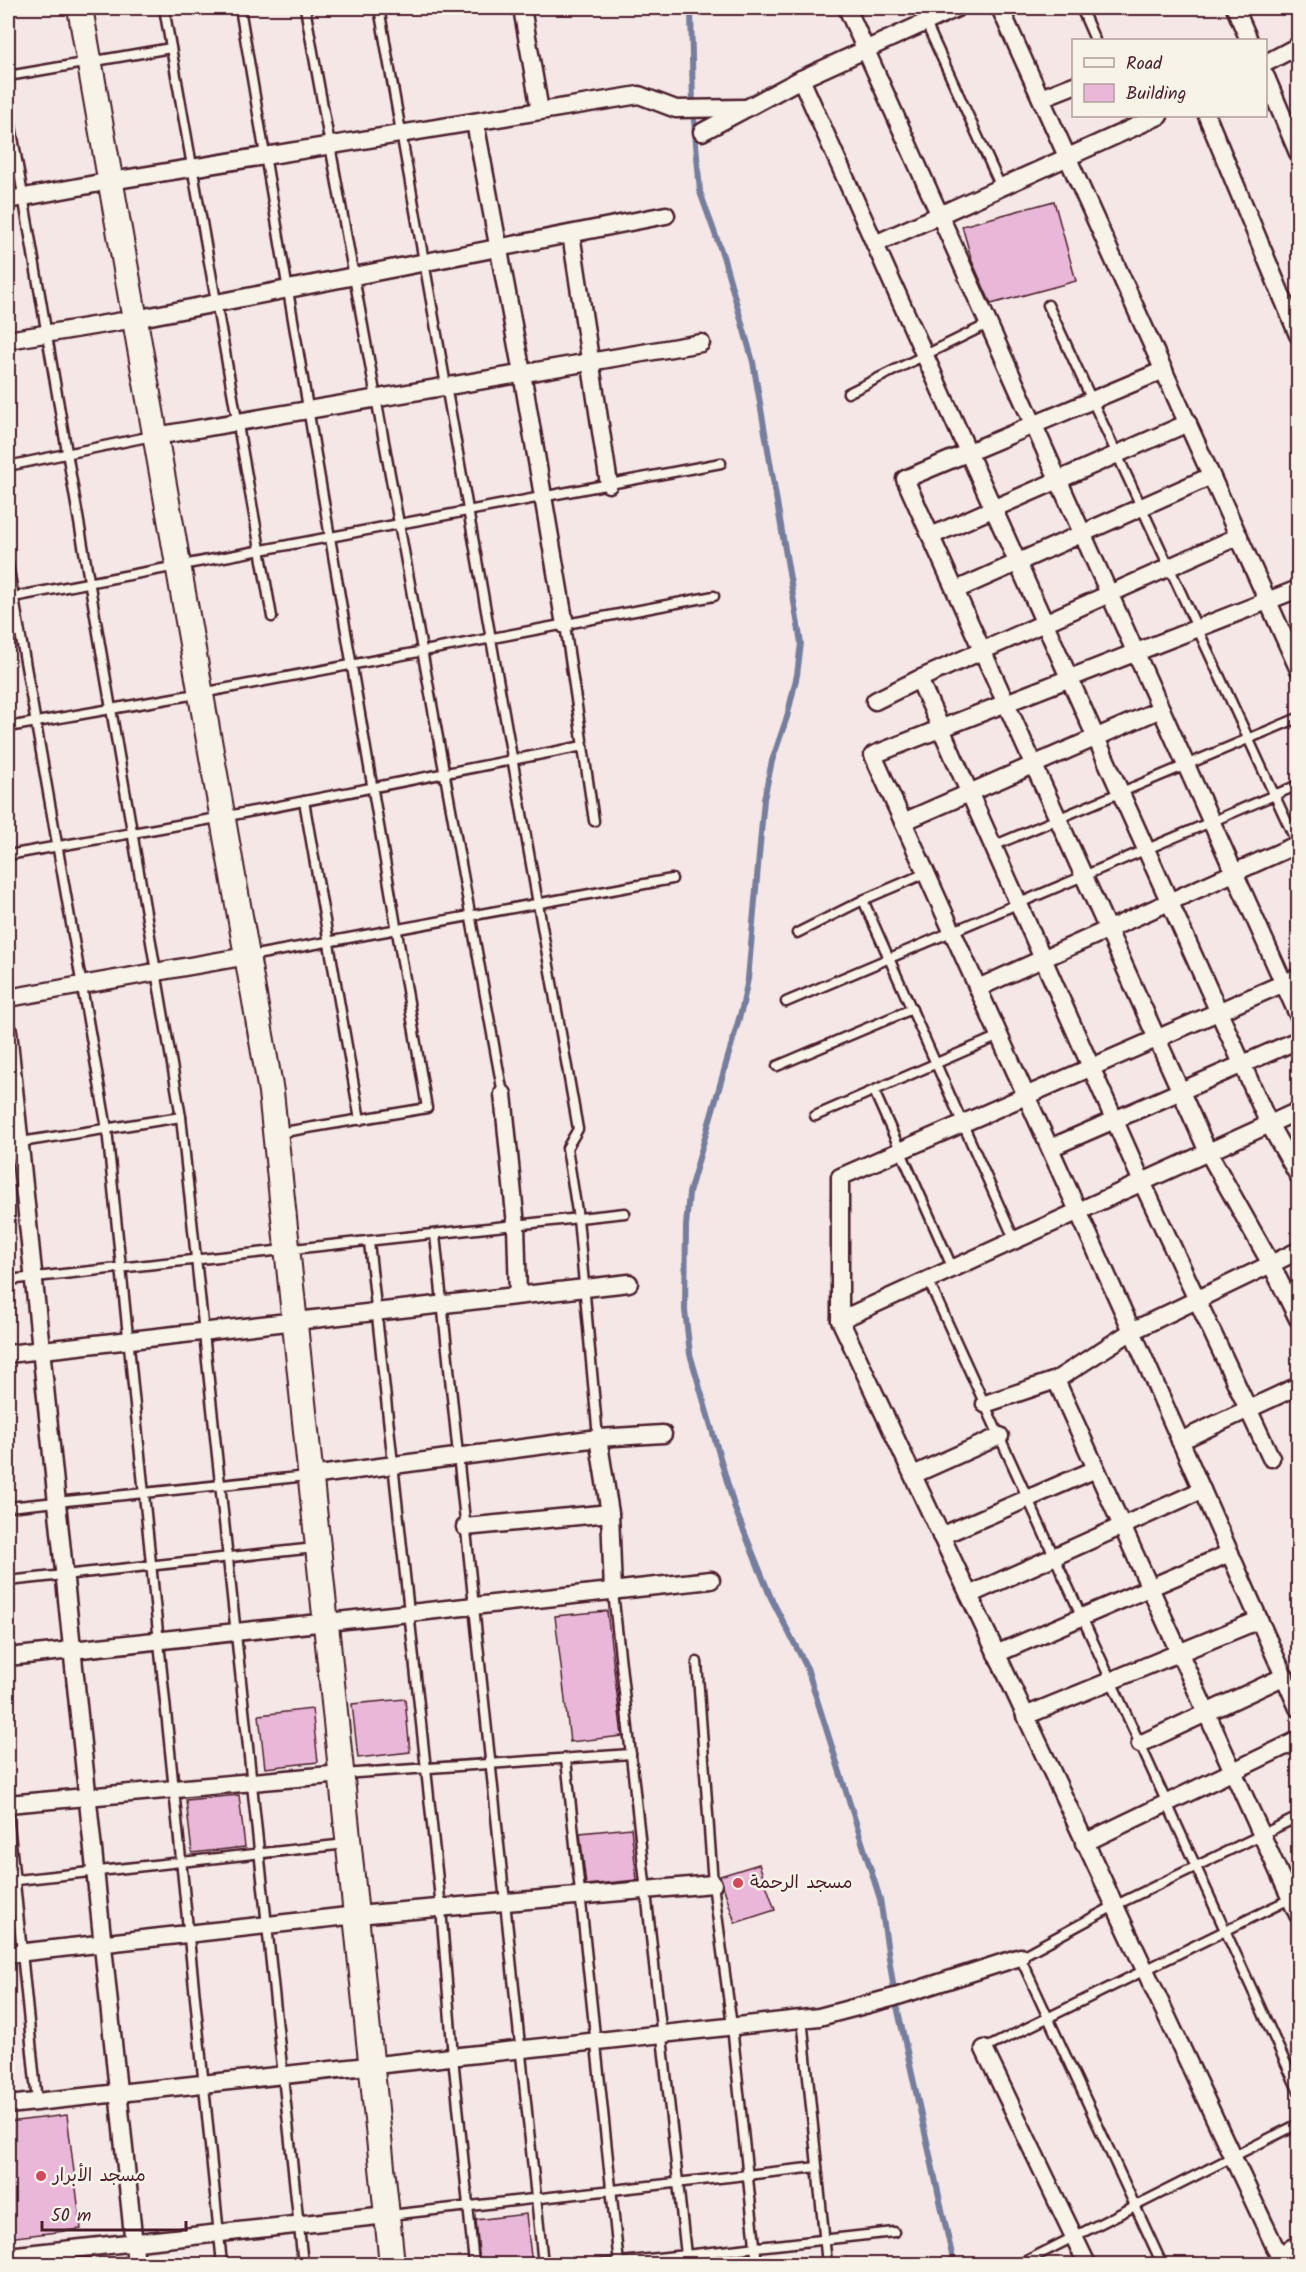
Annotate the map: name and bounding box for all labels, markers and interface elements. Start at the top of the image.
legend [1072,39,1267,117]
text: Road [1126,50,1163,79]
text: Building [1126,80,1186,109]
place label: مسجد الرحمة [750,1869,852,1898]
marker: مسجد الرحمة [731,1876,745,1890]
place label: مسجد الأبرار [51,2162,146,2191]
marker: مسجد الأبرار [34,2169,48,2183]
scale bar [42,2194,186,2232]
text: 50 m [51,2202,91,2231]

